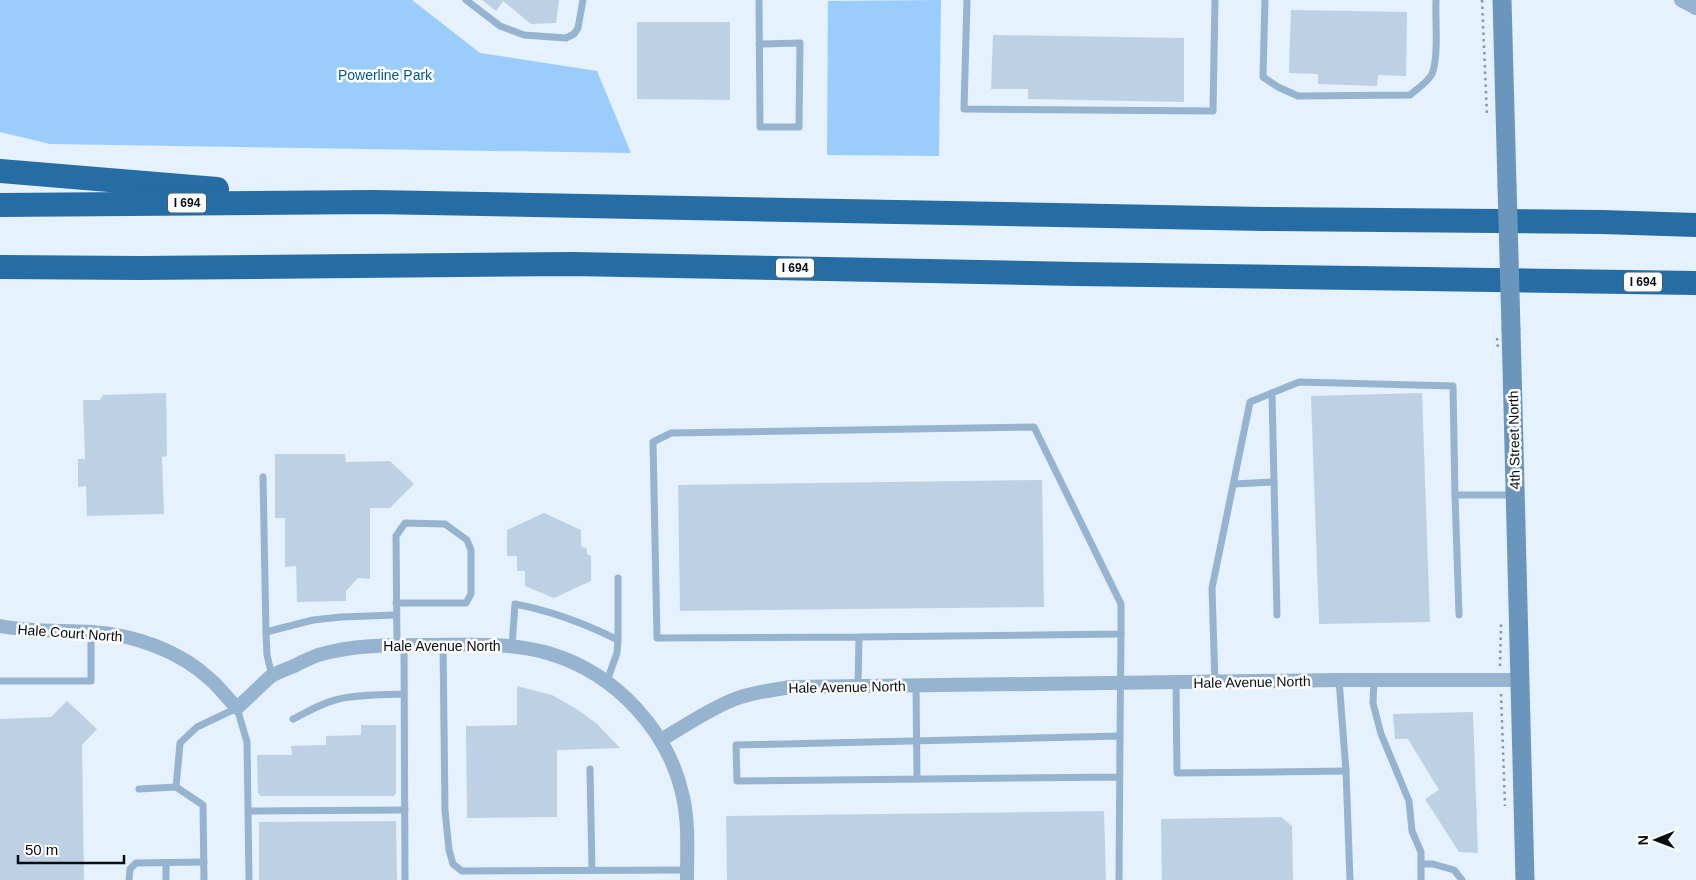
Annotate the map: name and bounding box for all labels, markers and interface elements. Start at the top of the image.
park label: Powerline Park [338,67,433,83]
road number: I 694 [168,194,206,212]
road number: I 694 [776,258,814,278]
road number: I 694 [1624,272,1662,292]
street label: 4th Street North [1505,390,1523,490]
street label: Hale Court North [17,621,123,645]
street label: Hale Avenue North [383,638,501,654]
street label: Hale Avenue North [1193,673,1311,691]
street label: Hale Avenue North [788,678,906,696]
north arrow [1631,815,1681,865]
scale bar [18,832,124,864]
text: N [1635,835,1651,845]
text: 50 m [25,841,58,858]

